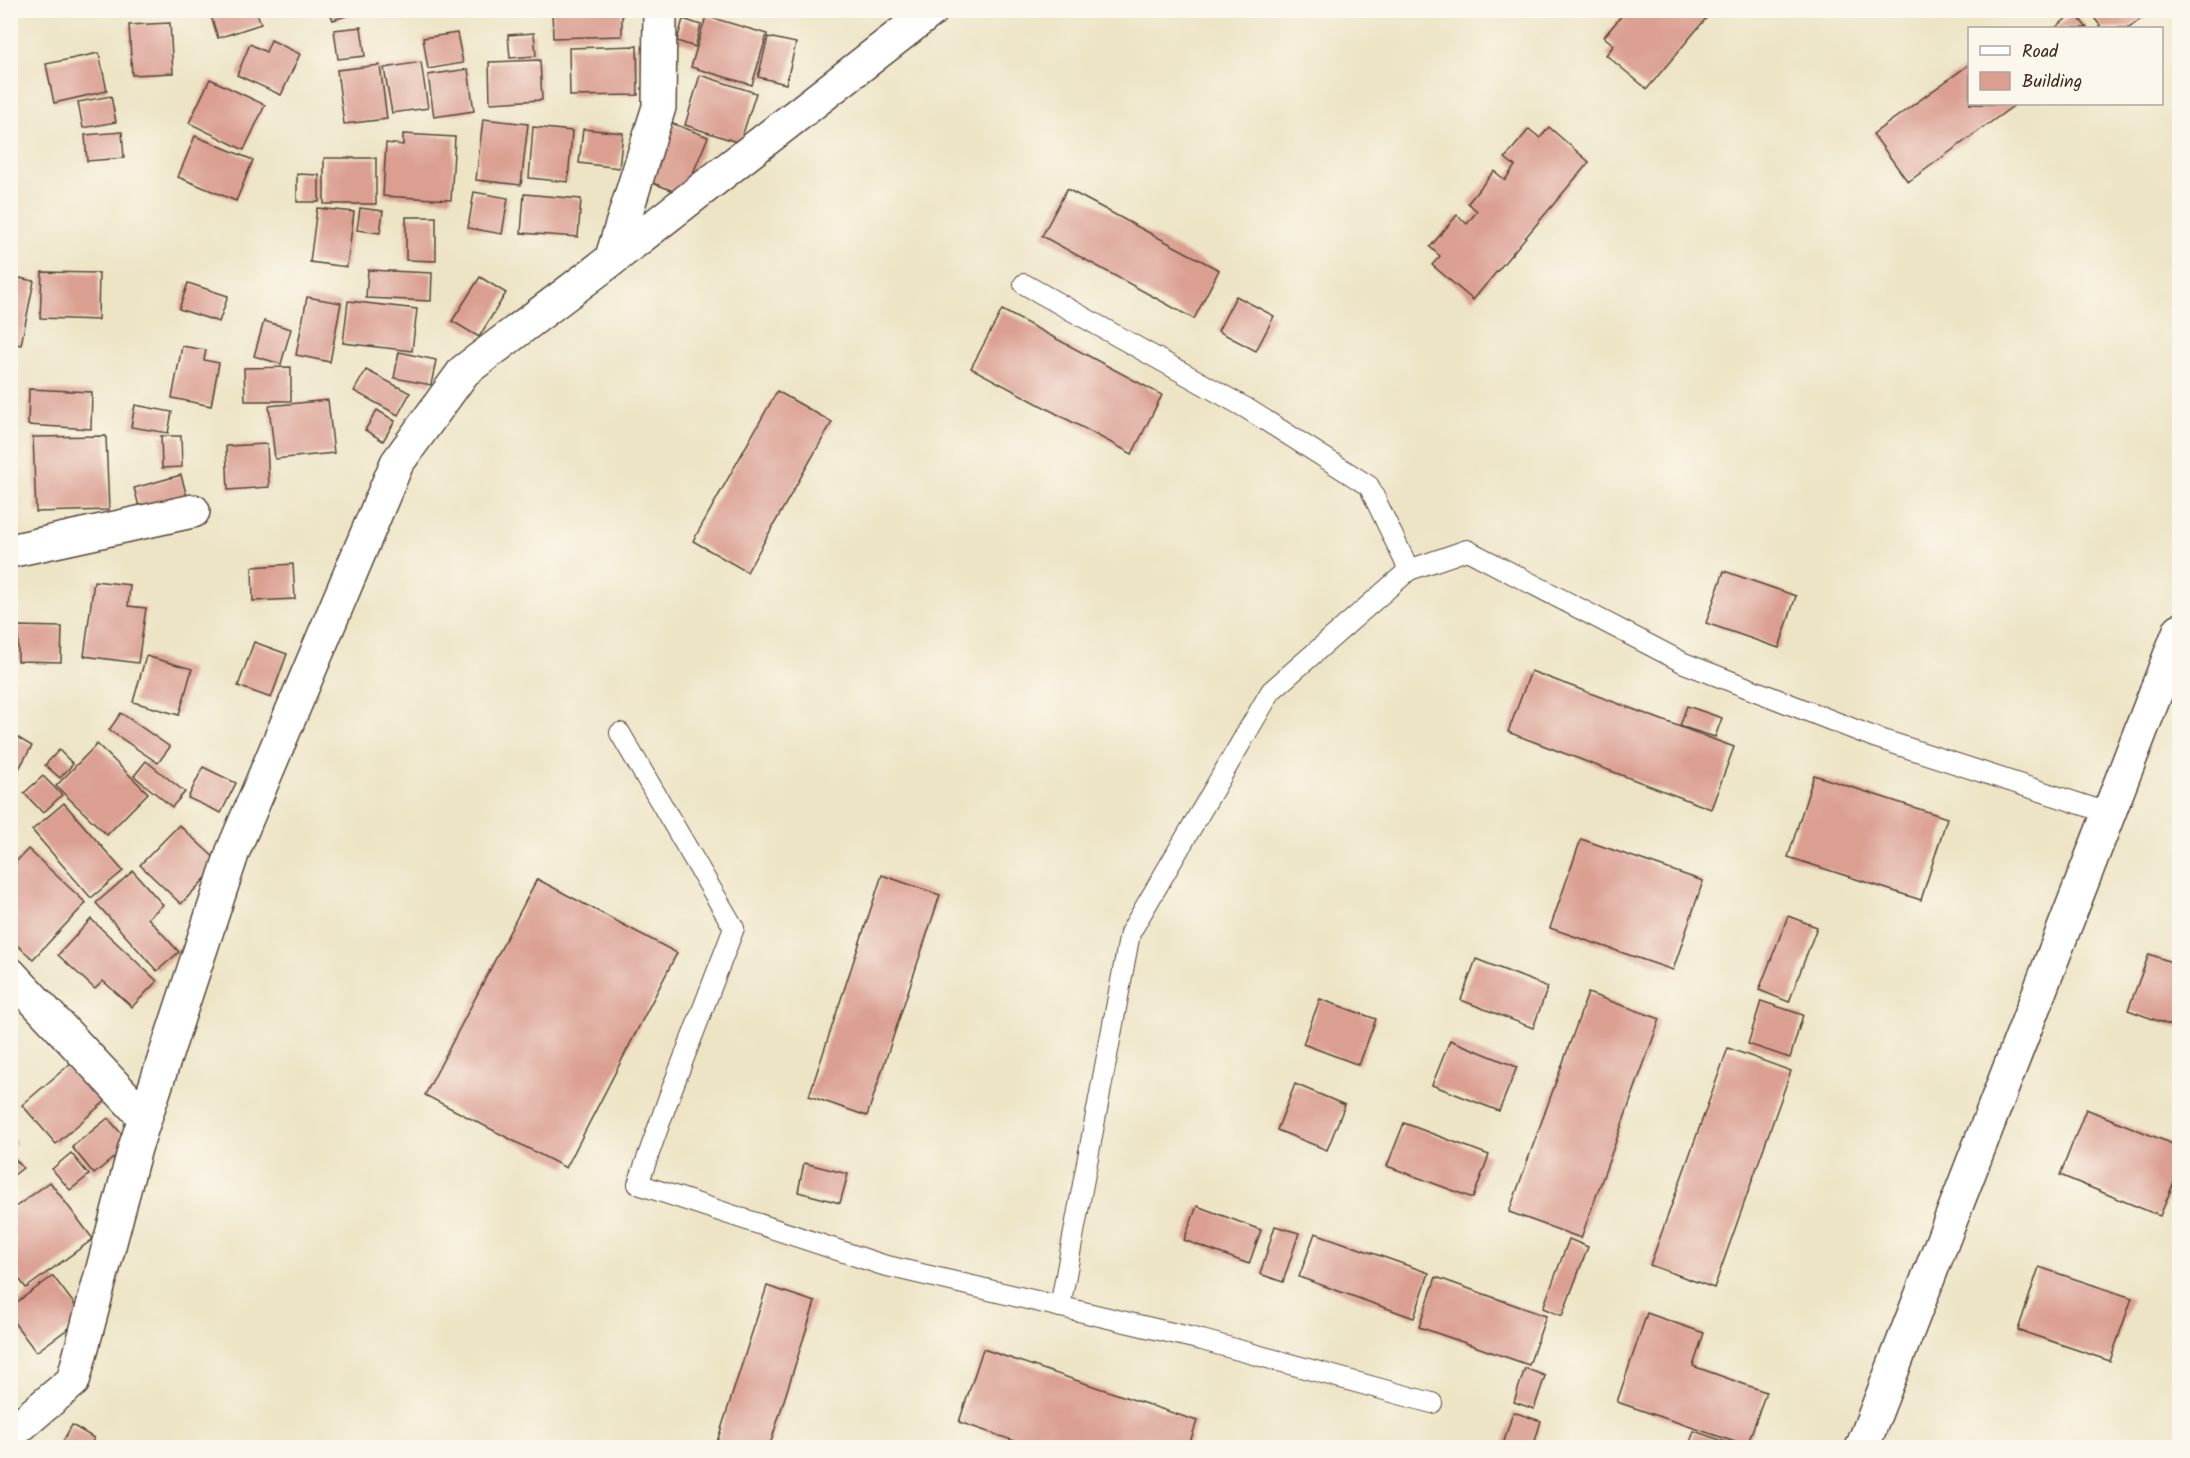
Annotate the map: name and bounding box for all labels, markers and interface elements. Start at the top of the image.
legend [1968,27,2163,105]
text: Road [2022,38,2059,67]
text: Building [2022,68,2082,97]

